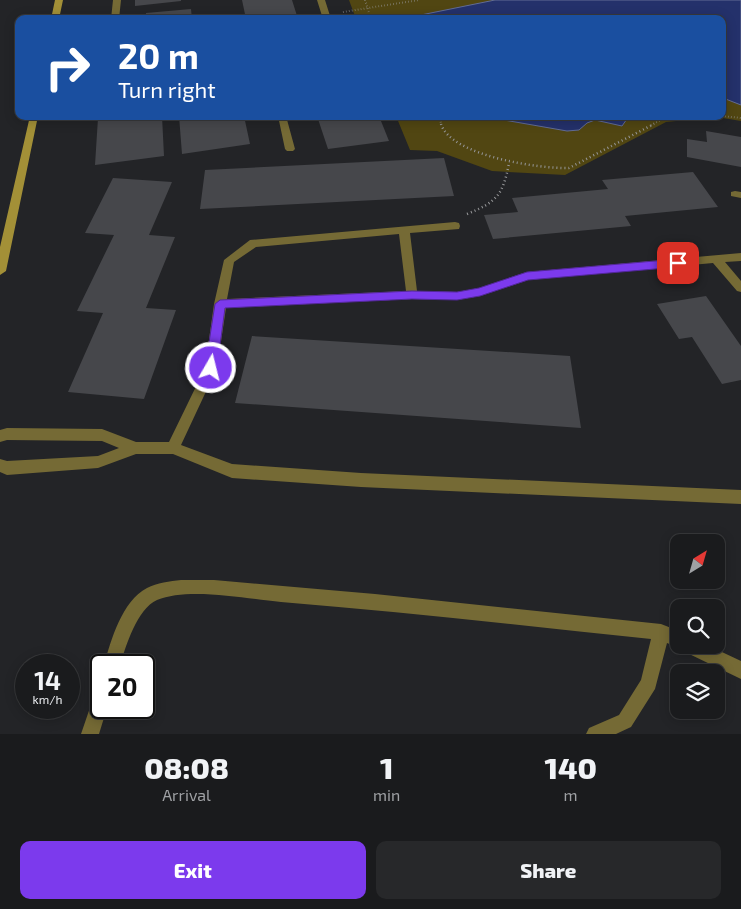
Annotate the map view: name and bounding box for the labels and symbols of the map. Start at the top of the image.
pin [657,242,699,284]
position arrow [184,341,236,393]
north arrow [670,534,725,589]
speed limit sign: 20 [90,654,155,719]

